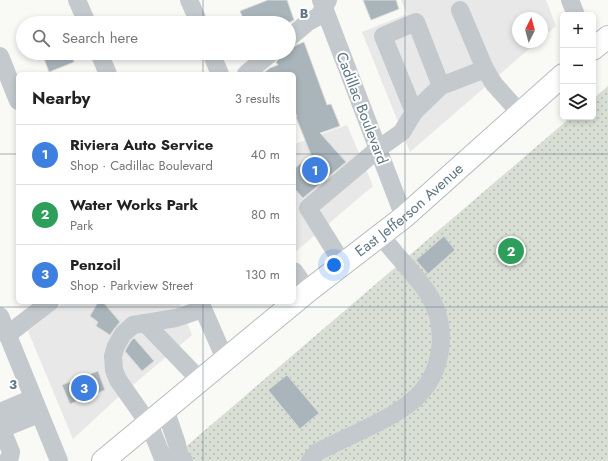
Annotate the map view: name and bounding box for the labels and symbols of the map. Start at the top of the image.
text: B [300,4,309,23]
north arrow [512,12,548,48]
street label: Cadillac Boulevard [330,49,394,167]
pin: 1 [302,155,328,185]
street label: East Jefferson Avenue [350,158,469,262]
pin: 2 [498,236,524,266]
your location [324,255,344,275]
pin: 3 [71,373,97,403]
text: 3 [9,375,17,394]

